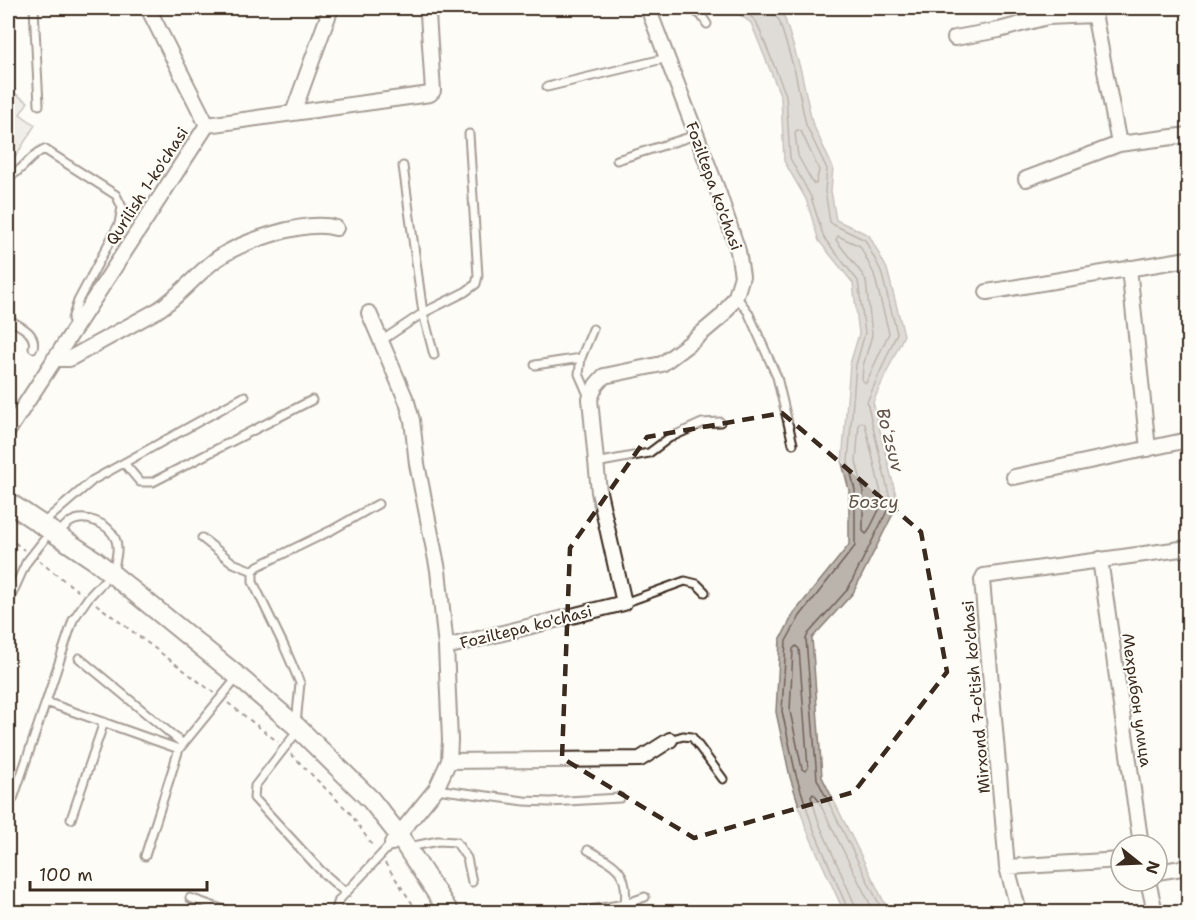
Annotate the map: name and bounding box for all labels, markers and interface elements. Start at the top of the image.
street label: Foziltepa ko'chasi [681,119,747,253]
street label: Qurilish 1-ko'chasi [101,123,193,249]
water label: Boʻzsuv [870,405,910,475]
water label: Бозсу [847,490,899,514]
street label: Foziltepa ko'chasi [458,600,594,654]
street label: Mirxond 7-o'tish ko'chasi [957,600,995,794]
street label: Мехрибон улица [1117,632,1157,768]
north arrow [1109,833,1169,893]
scale bar [30,854,207,892]
text: N [1141,858,1165,877]
text: 100 m [39,863,93,887]

